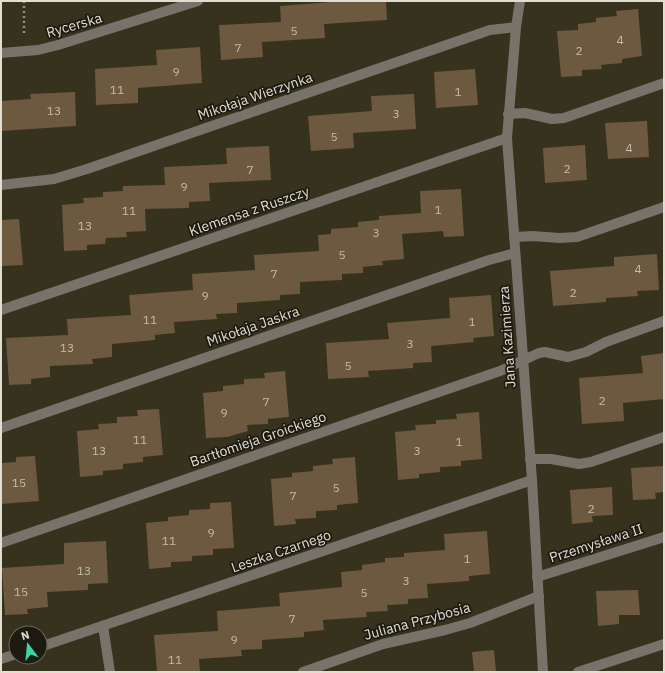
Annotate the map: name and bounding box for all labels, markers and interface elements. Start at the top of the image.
street label: Rycerska [44,8,104,42]
house number: 5 [290,23,298,38]
house number: 4 [616,32,624,47]
house number: 7 [234,40,242,55]
house number: 2 [575,43,583,58]
house number: 9 [172,64,180,79]
street label: Mikołaja Wierzynka [195,68,315,124]
house number: 11 [110,82,124,97]
house number: 1 [454,84,462,99]
house number: 13 [47,103,61,118]
house number: 3 [392,106,400,121]
house number: 5 [330,129,338,144]
house number: 4 [625,140,633,155]
house number: 2 [563,161,571,176]
house number: 7 [246,162,254,177]
house number: 9 [180,179,188,194]
street label: Klemensa z Ruszczy [186,182,312,240]
house number: 1 [434,202,442,217]
house number: 11 [122,203,136,218]
house number: 13 [78,218,92,233]
house number: 3 [372,225,380,240]
house number: 5 [338,247,346,262]
house number: 4 [634,261,642,276]
house number: 7 [270,266,278,281]
street label: Jana Kazimierza [494,285,520,389]
house number: 2 [569,285,577,300]
house number: 9 [201,288,209,303]
street label: Mikołaja Jaskra [204,302,302,350]
house number: 11 [143,312,157,327]
house number: 1 [468,314,476,329]
house number: 3 [406,336,414,351]
house number: 13 [60,340,74,355]
house number: 5 [344,358,352,373]
house number: 2 [598,393,606,408]
house number: 7 [262,394,270,409]
house number: 9 [220,405,228,420]
street label: Bartłomieja Groickiego [187,407,329,471]
house number: 11 [133,432,147,447]
house number: 1 [455,434,463,449]
house number: 13 [92,443,106,458]
house number: 3 [413,443,421,458]
house number: 15 [12,475,26,490]
house number: 5 [332,480,340,495]
house number: 7 [289,488,297,503]
house number: 2 [587,501,595,516]
street label: Przemysława II [547,519,645,567]
house number: 9 [207,525,215,540]
street label: Leszka Czarnego [229,525,333,577]
house number: 11 [162,533,176,548]
house number: 1 [463,551,471,566]
house number: 13 [77,563,91,578]
house number: 3 [402,573,410,588]
house number: 15 [14,584,28,599]
house number: 5 [360,585,368,600]
street label: Juliana Przybosia [362,598,473,644]
house number: 7 [288,611,296,626]
north arrow [8,625,48,665]
text: N [19,628,31,643]
house number: 9 [230,632,238,647]
house number: 11 [168,652,182,667]

